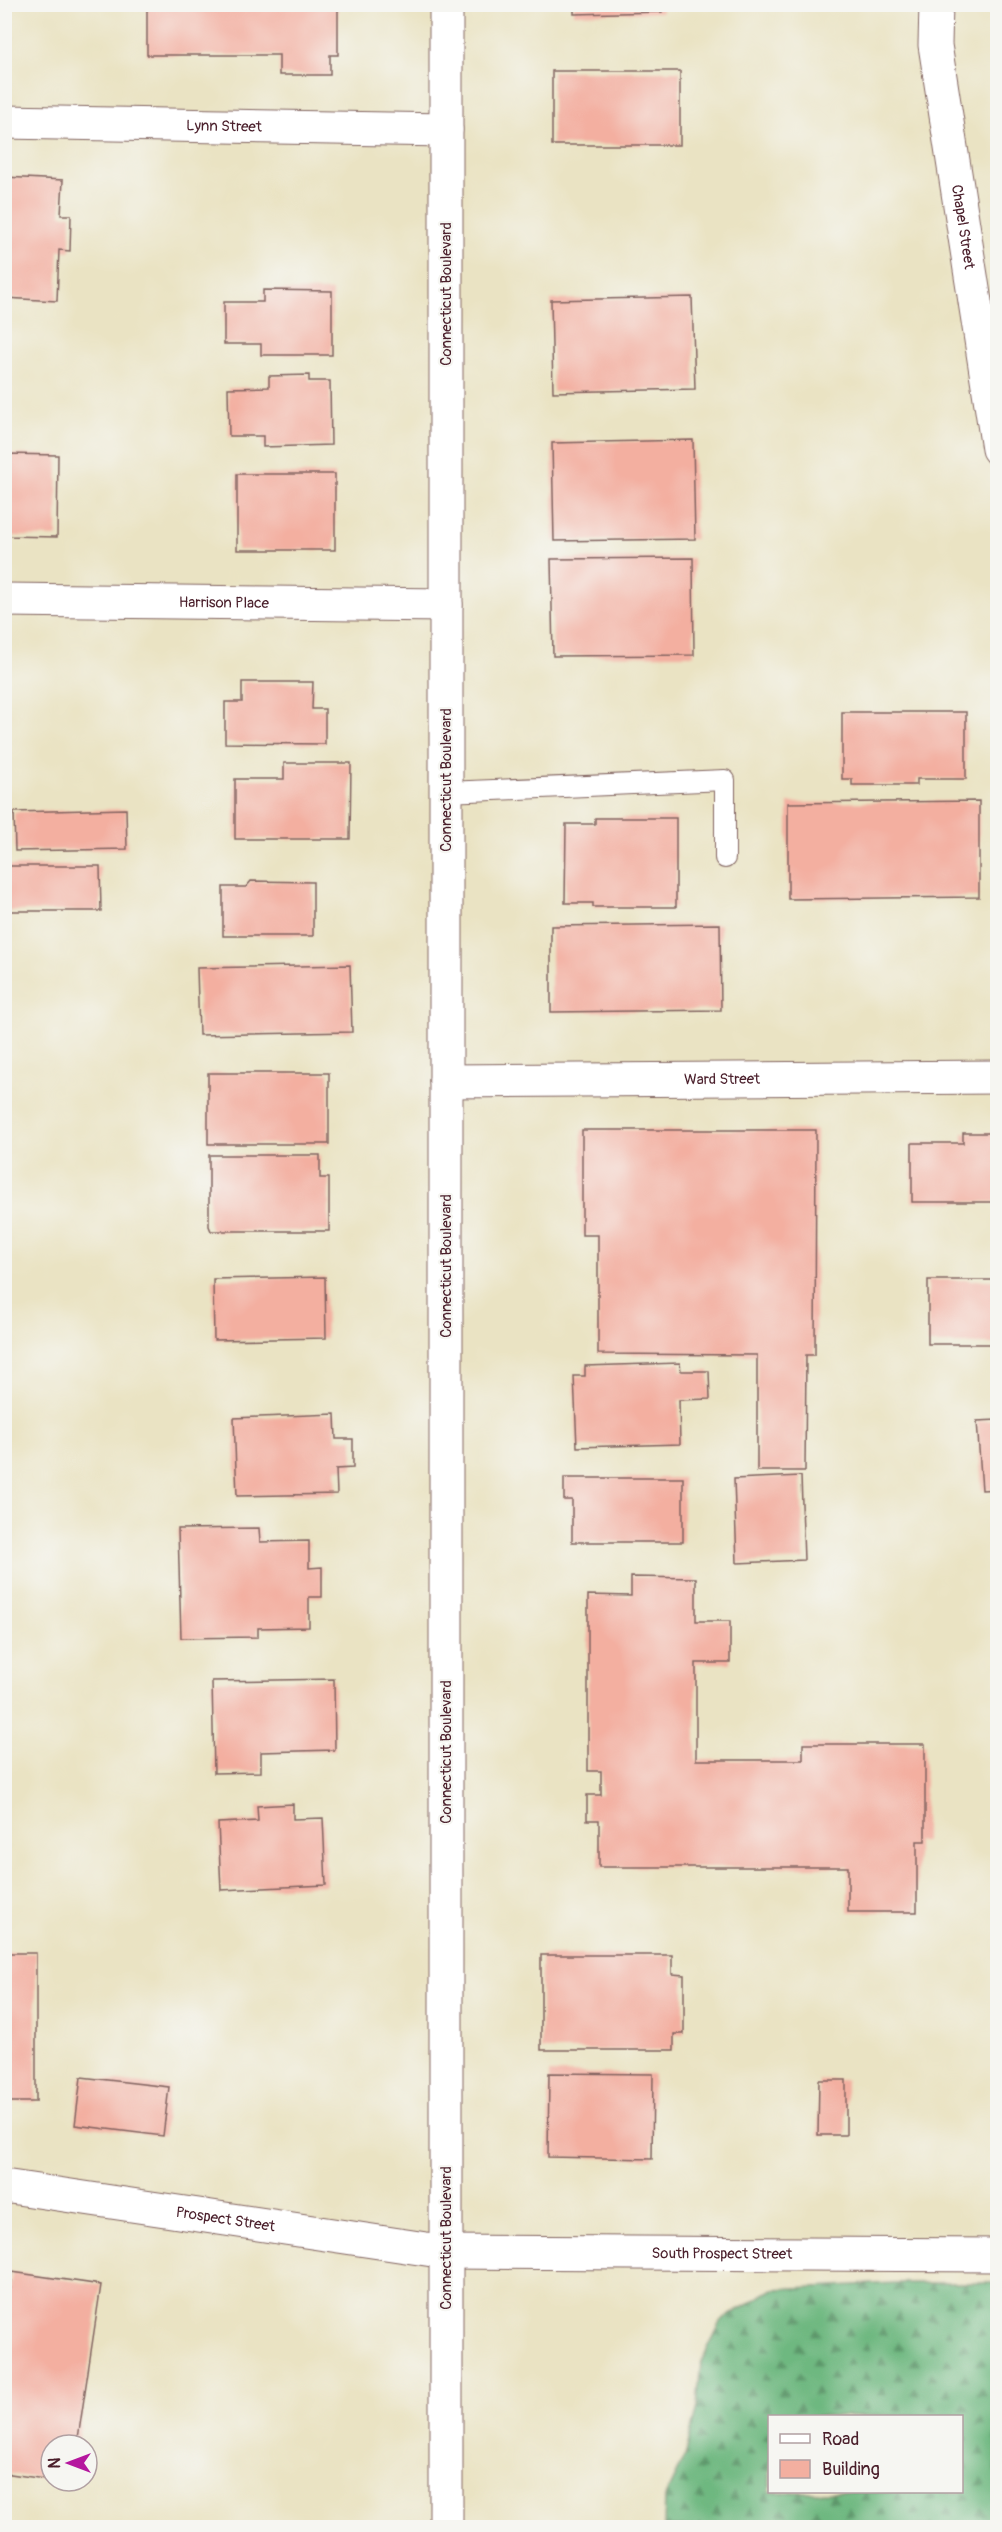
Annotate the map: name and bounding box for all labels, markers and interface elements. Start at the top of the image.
street label: Lynn Street [186,116,263,137]
street label: Chapel Street [947,183,979,271]
street label: Connecticut Boulevard [437,222,456,366]
street label: Harrison Place [179,593,270,613]
street label: Connecticut Boulevard [437,708,456,852]
street label: Ward Street [684,1070,761,1089]
street label: Connecticut Boulevard [437,1194,456,1338]
street label: Connecticut Boulevard [437,1680,456,1824]
street label: Connecticut Boulevard [437,2166,456,2310]
street label: Prospect Street [175,2203,277,2236]
street label: South Prospect Street [652,2244,793,2264]
legend [768,2415,963,2493]
text: Road [822,2428,859,2451]
north arrow [39,2433,99,2493]
text: N [45,2457,65,2468]
text: Building [822,2458,880,2481]

